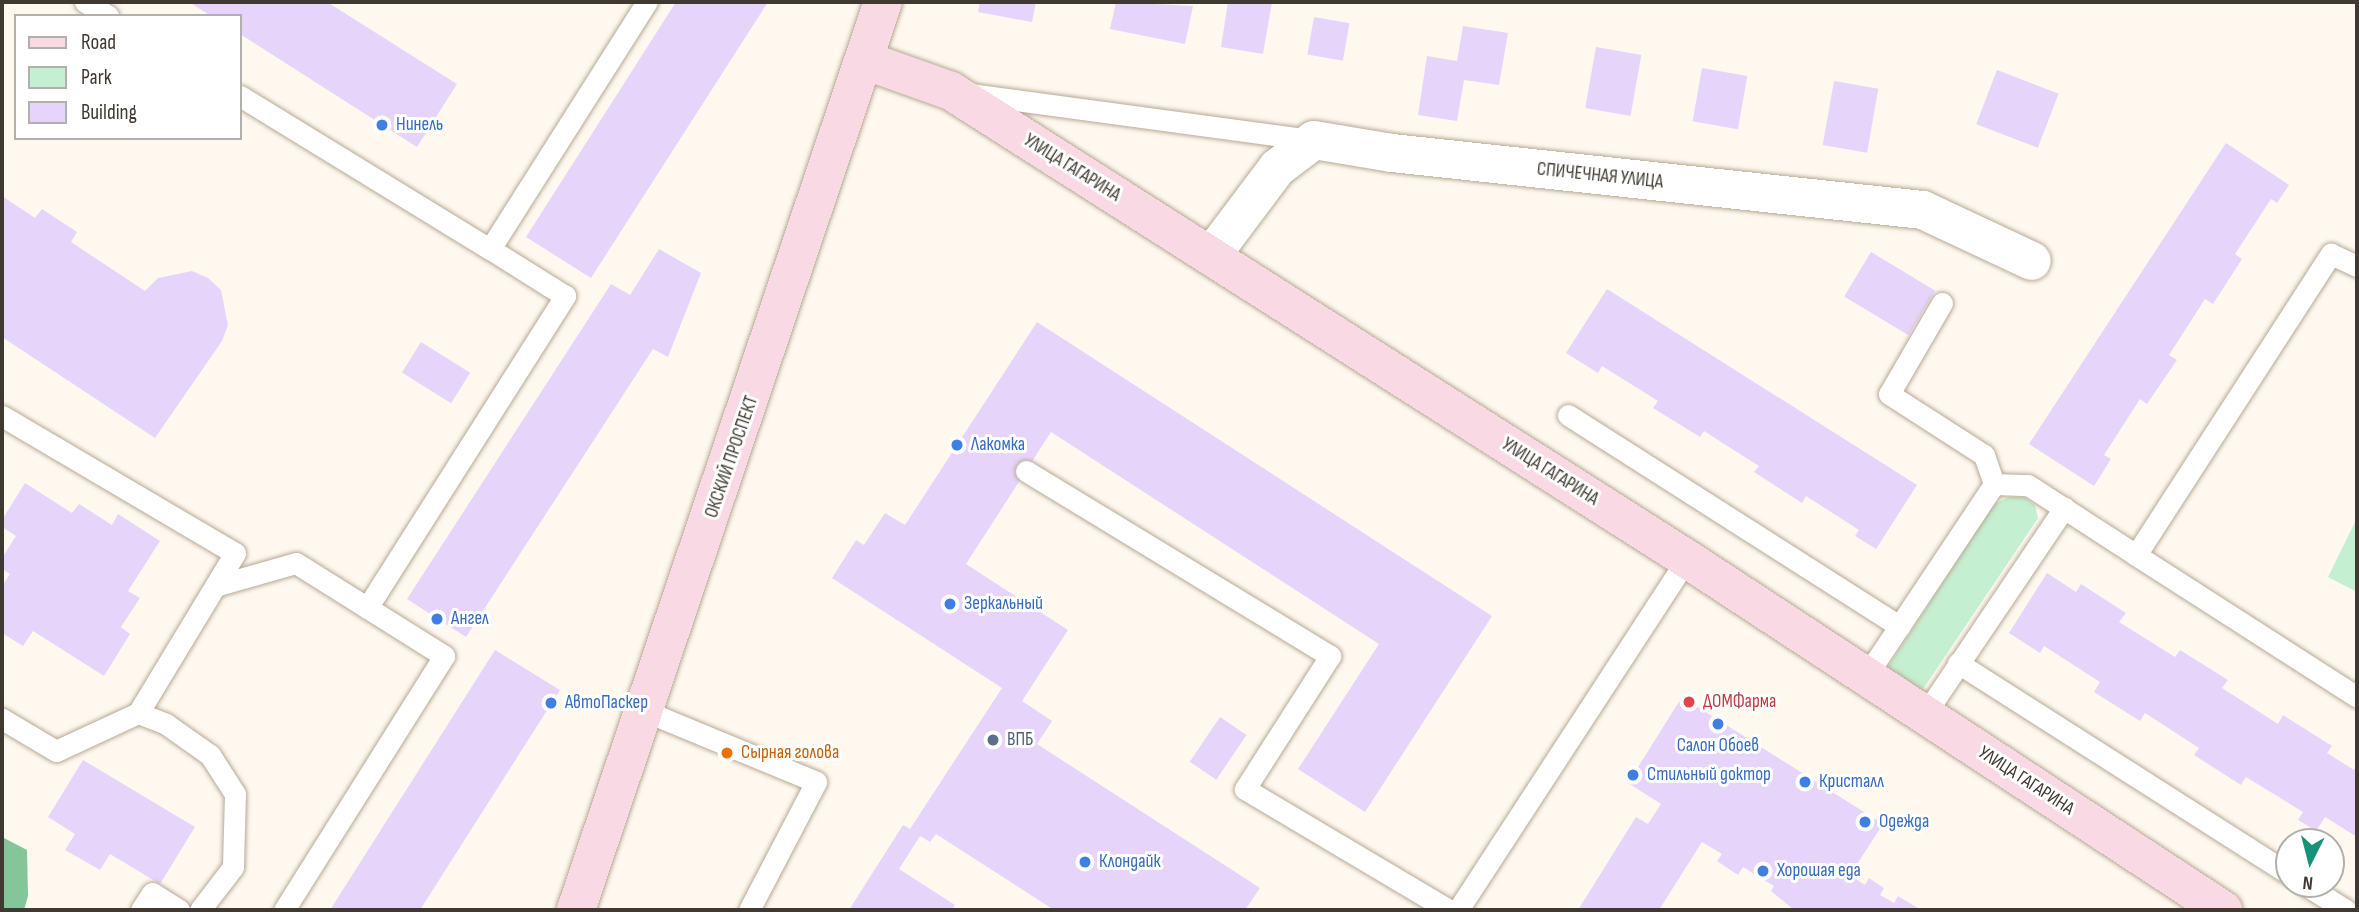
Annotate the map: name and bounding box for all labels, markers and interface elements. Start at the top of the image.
legend [14,14,242,140]
text: Road [81,30,116,55]
text: Park [81,65,112,90]
text: Building [81,100,137,125]
place label: Нинель [396,114,443,136]
marker: Нинель [374,117,390,133]
street label: УЛИЦА ГАГАРИНА [1019,129,1125,207]
street label: СПИЧЕЧНАЯ УЛИЦА [1536,158,1664,194]
street label: ОКСКИЙ ПРОСПЕКТ [700,393,764,521]
street label: УЛИЦА ГАГАРИНА [1497,433,1603,511]
place label: Лакомка [971,434,1025,456]
marker: Лакомка [949,437,965,453]
place label: Зеркальный [964,593,1043,615]
marker: Зеркальный [942,596,958,612]
place label: Ангел [451,608,489,630]
marker: Ангел [429,611,445,627]
place label: ДОМФарма [1703,691,1776,713]
place label: АвтоПаскер [565,692,648,714]
marker: ДОМФарма [1681,694,1697,710]
marker: АвтоПаскер [543,695,559,711]
marker: Салон Обоев [1710,716,1726,732]
place label: ВПБ [1007,729,1033,751]
marker: ВПБ [985,732,1001,748]
place label: Салон Обоев [1677,735,1759,757]
place label: Сырная голова [741,742,839,764]
street label: УЛИЦА ГАГАРИНА [1974,742,2078,820]
marker: Сырная голова [719,745,735,761]
place label: Стильный доктор [1647,764,1771,786]
marker: Стильный доктор [1625,767,1641,783]
place label: Кристалл [1819,771,1884,793]
marker: Кристалл [1797,774,1813,790]
place label: Одежда [1879,811,1929,833]
marker: Одежда [1857,814,1873,830]
north arrow [2275,828,2345,898]
place label: Клондайк [1099,851,1161,873]
marker: Клондайк [1077,854,1093,870]
place label: Хорошая еда [1777,860,1861,882]
marker: Хорошая еда [1755,863,1771,879]
text: N [2302,870,2314,894]

